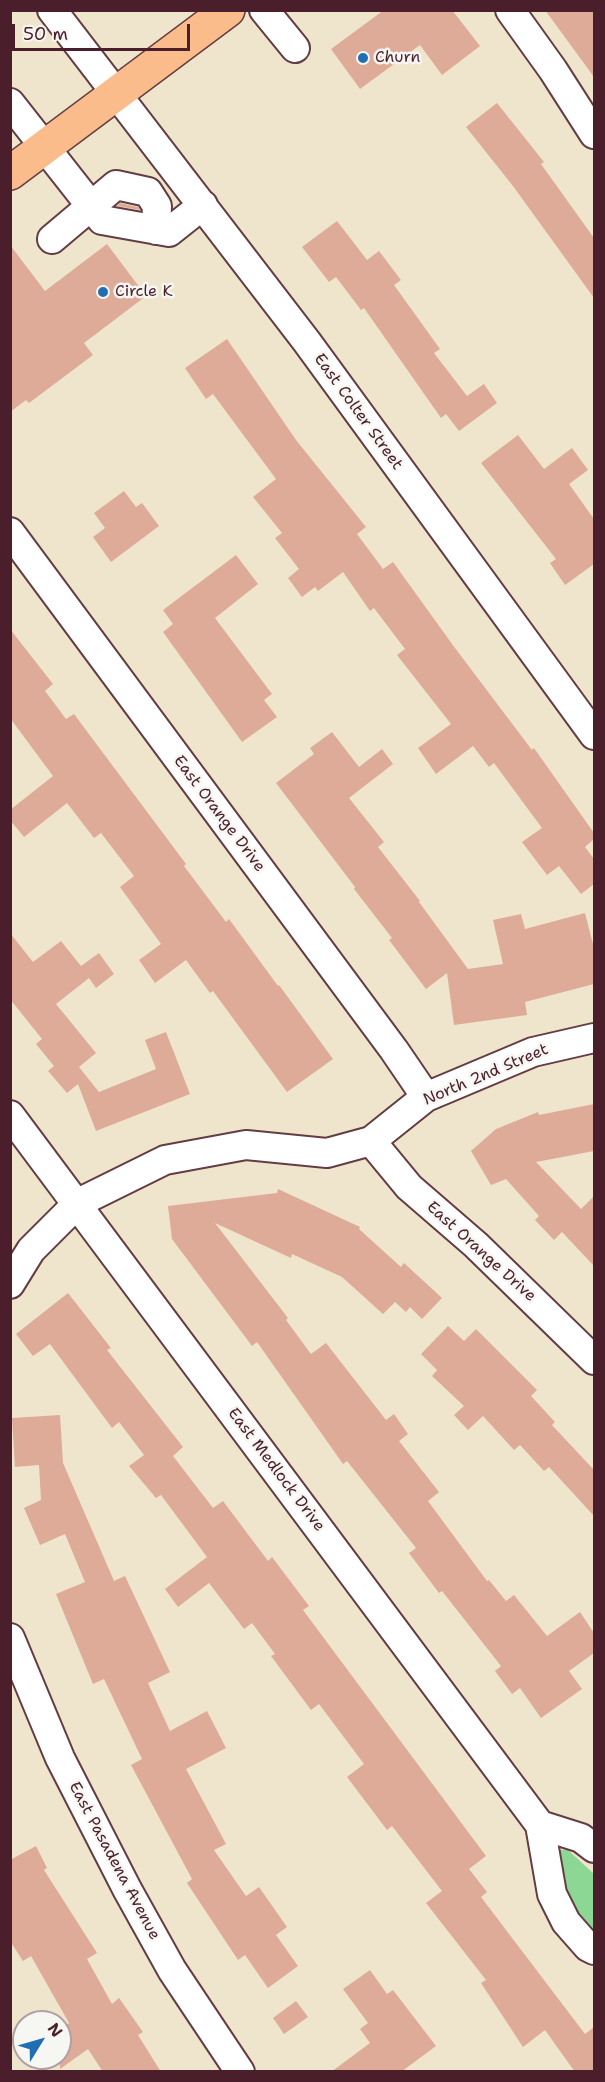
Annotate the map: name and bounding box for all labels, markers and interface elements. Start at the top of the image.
scale bar [15,12,194,50]
text: 50 m [23,22,68,46]
place label: Churn [375,48,420,68]
marker: Churn [356,51,370,65]
place label: Circle K [115,282,173,302]
marker: Circle K [96,285,110,299]
street label: East Colter Street [309,350,407,474]
street label: East Orange Drive [169,752,269,876]
street label: North 2nd Street [421,1040,551,1110]
street label: East Orange Drive [422,1198,540,1306]
street label: East Medlock Drive [223,1404,329,1536]
street label: East Pasadena Avenue [64,1779,164,1943]
north arrow [12,2010,72,2070]
text: N [43,2019,67,2041]

